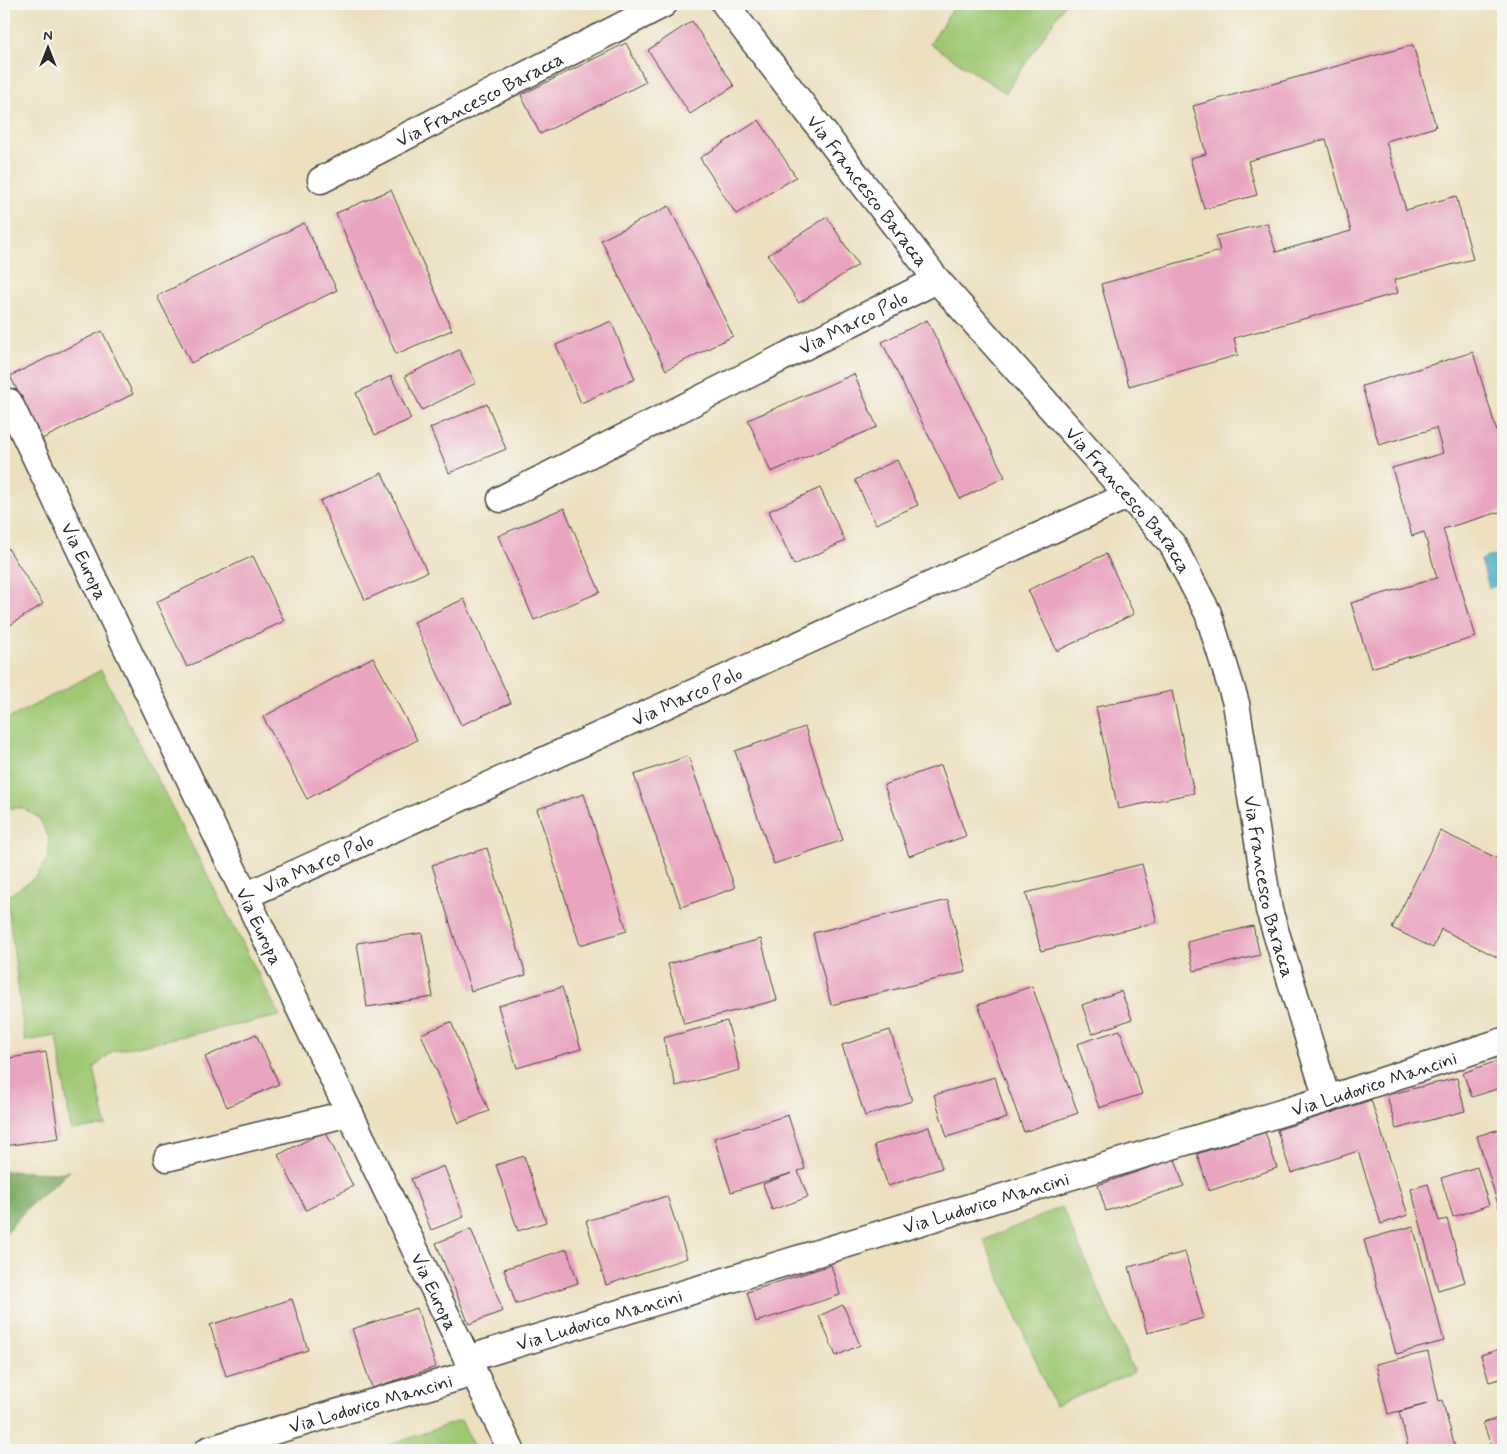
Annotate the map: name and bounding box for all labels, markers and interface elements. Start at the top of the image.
north arrow [22,22,72,72]
text: N [43,27,53,45]
street label: Via Francesco Baracca [392,47,568,154]
street label: Via Francesco Baracca [801,110,933,272]
street label: Via Marco Polo [795,286,912,361]
street label: Via Francesco Baracca [1059,422,1196,578]
street label: Via Europa [54,518,113,604]
street label: Via Marco Polo [628,661,747,733]
street label: Via Francesco Baracca [1237,794,1300,981]
street label: Via Marco Polo [259,828,378,900]
street label: Via Europa [229,884,288,970]
street label: Via Ludovico Mancini [1289,1046,1460,1123]
street label: Via Ludovico Mancini [900,1167,1072,1241]
street label: Via Europa [404,1249,463,1335]
street label: Via Ludovico Mancini [513,1284,686,1357]
street label: Via Lodovico Mancini [286,1369,456,1440]

